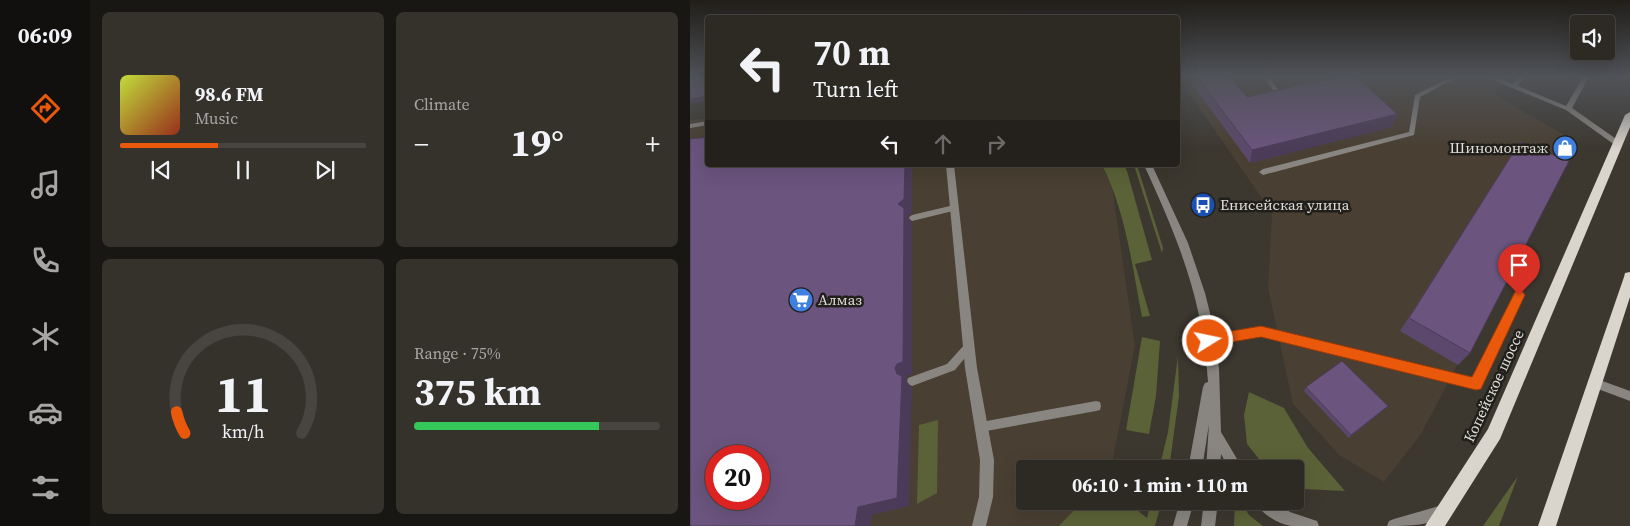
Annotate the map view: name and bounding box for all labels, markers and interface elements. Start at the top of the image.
map controls [1570,15,1615,60]
button: sound [1570,15,1615,60]
text: 06:09 [18,20,72,50]
text: 70 m [813,29,890,77]
icon: left [730,35,795,100]
text: Turn left [813,74,898,104]
text: 98.6 FM [195,81,264,107]
icon: directions [28,91,63,126]
text: Climate [414,93,470,115]
text: Music [195,107,238,129]
text: 19° [510,117,564,169]
text: − [414,125,429,163]
text: + [645,125,660,163]
icon: left [876,130,904,158]
icon: ahead [929,130,957,158]
icon: right [982,130,1010,158]
shop icon: Шиномонтаж [1552,135,1578,161]
place label: Шиномонтаж [1450,137,1549,158]
icon: previous [147,156,175,184]
icon: pause [229,156,257,184]
icon: next [311,156,339,184]
icon: music [28,167,63,202]
bus stop icon: Енисейская улица [1190,192,1216,218]
place label: Енисейская улица [1220,194,1350,215]
icon: phone [28,243,63,278]
pin [1498,244,1540,295]
icon: arrive [1505,251,1533,279]
supermarket icon: Алмаз [788,287,814,313]
place label: Алмаз [818,289,862,310]
position arrow [1181,314,1233,366]
icon: climate [28,319,63,354]
street label: Копейское шоссе [1458,326,1529,445]
text: Range · 75% [414,342,501,364]
text: 11 [215,358,271,429]
text: 375 km [414,366,541,418]
icon: car [28,395,63,430]
text: km/h [222,419,265,444]
speed limit sign: 20 [705,445,770,510]
icon: filters [28,470,63,505]
text: 06:10 · 1 min · 110 m [1072,472,1248,498]

